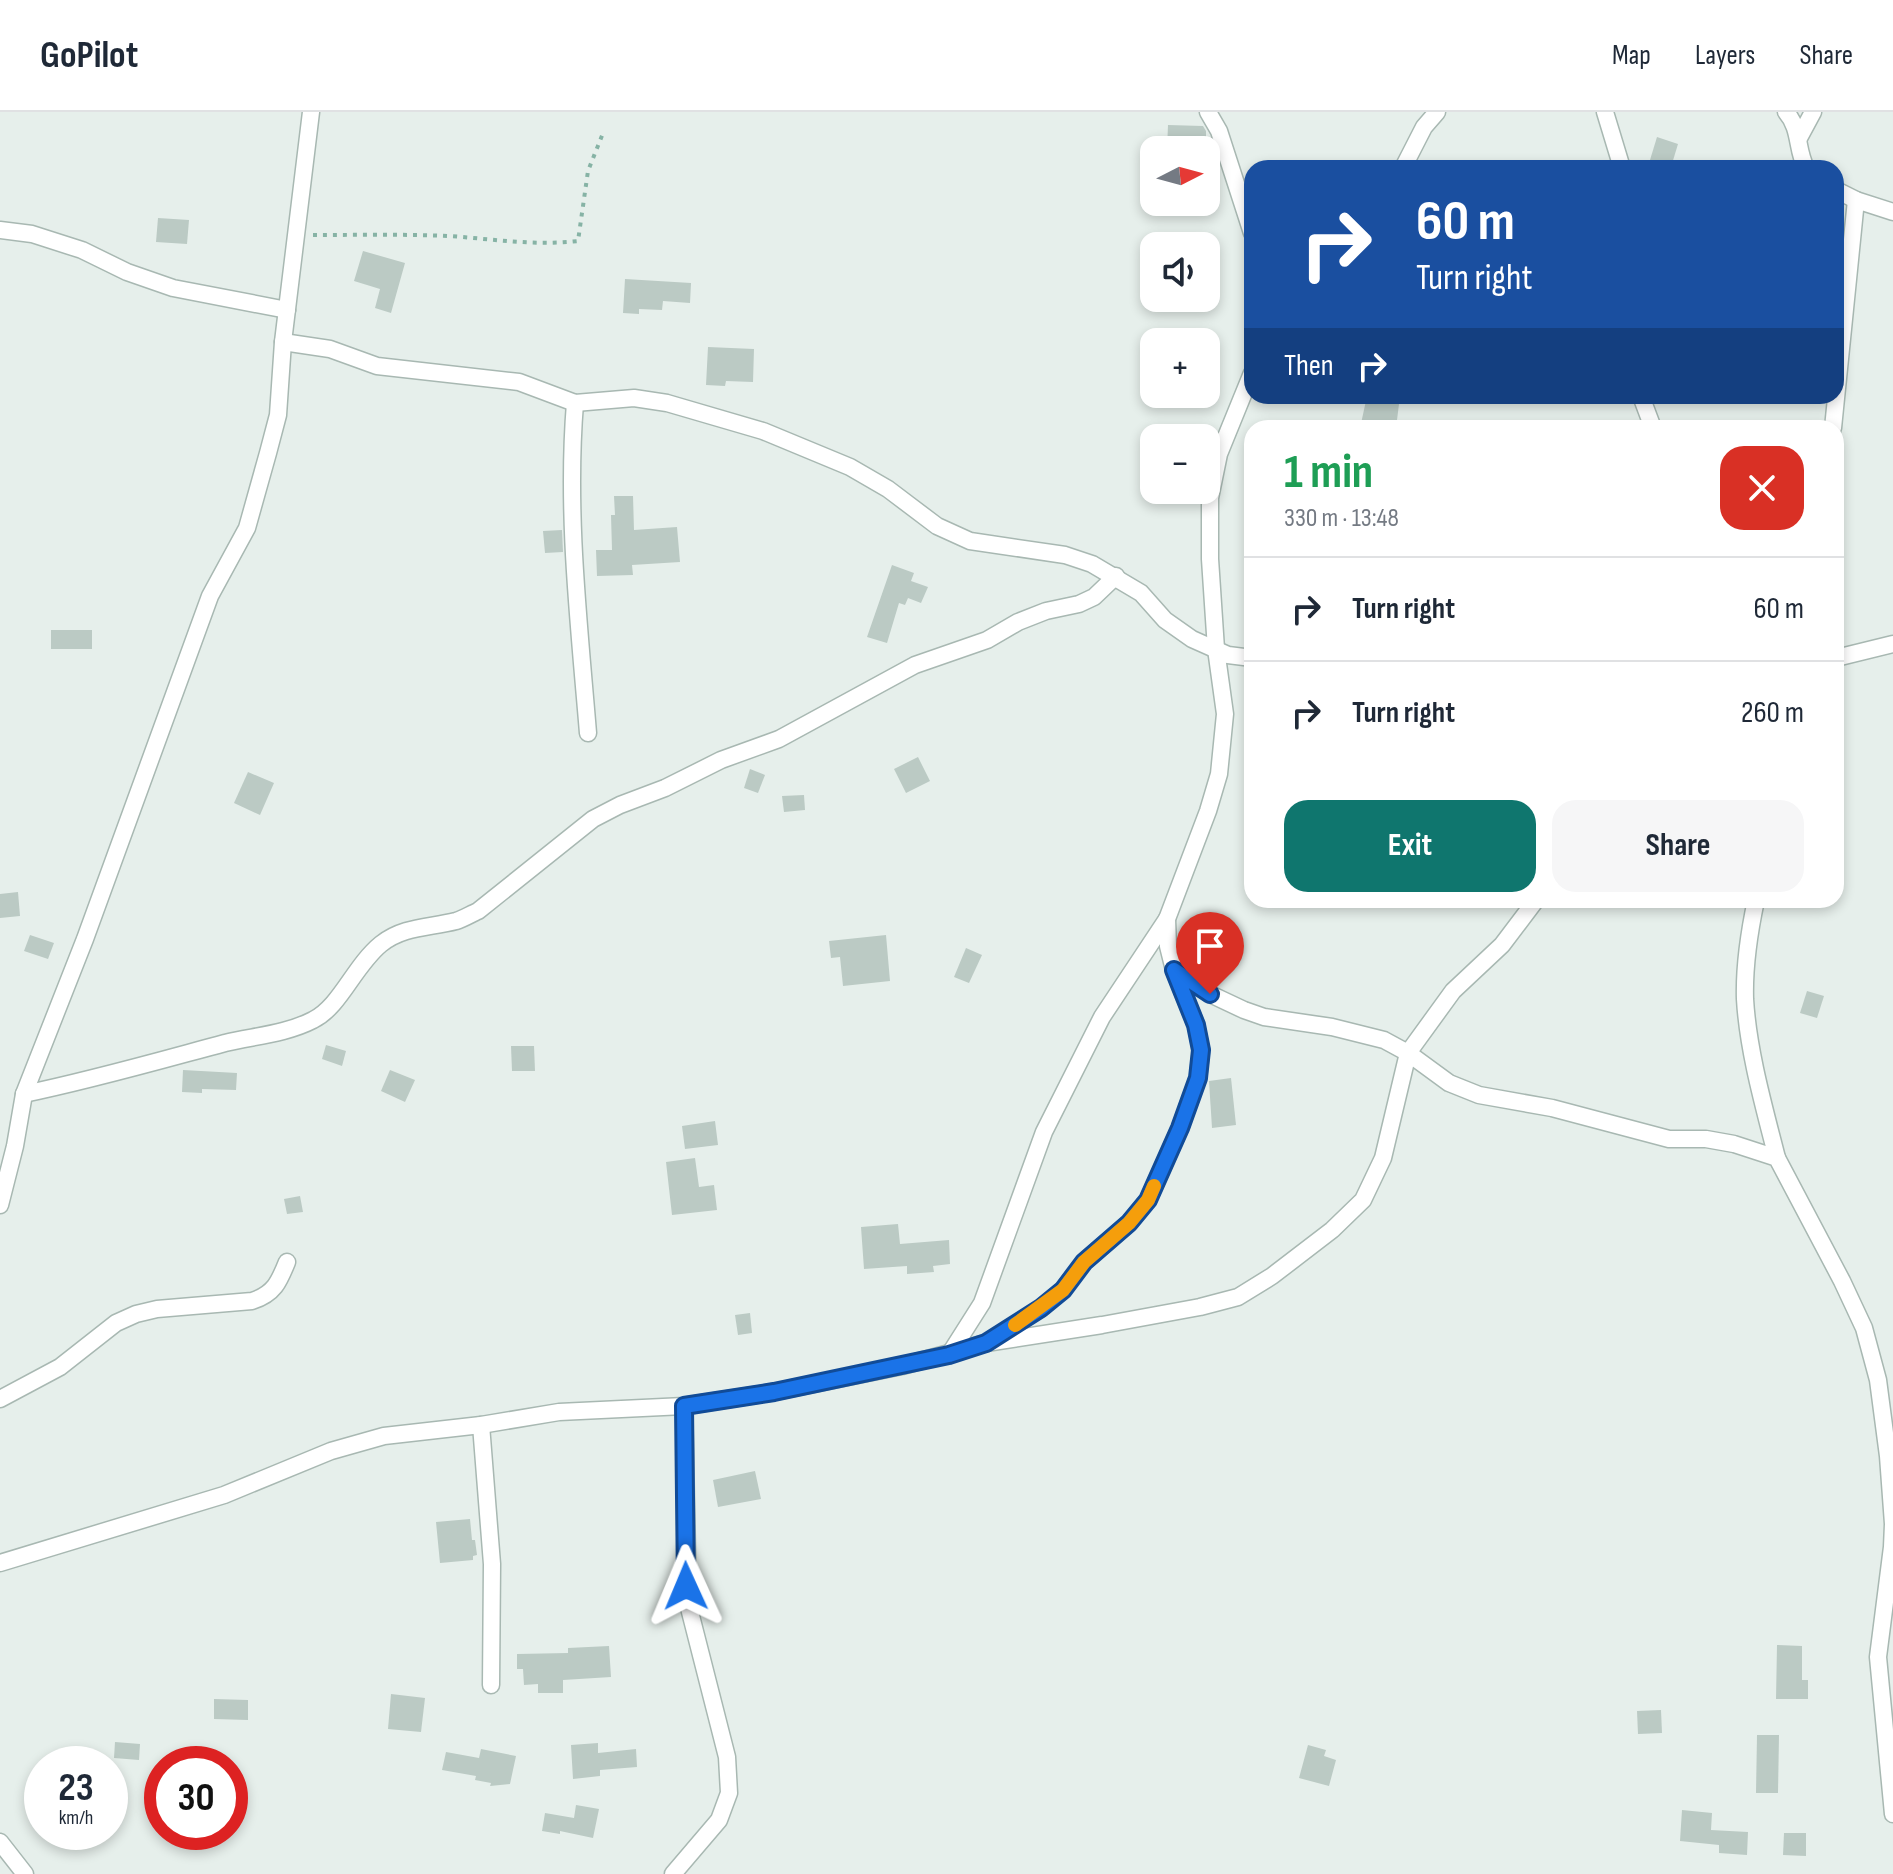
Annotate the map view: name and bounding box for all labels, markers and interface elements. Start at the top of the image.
text: GoPilot [40,33,138,78]
text: Map [1612,39,1651,72]
text: Layers [1695,39,1755,72]
text: Share [1799,39,1853,72]
north arrow [1140,136,1220,216]
map controls [1140,136,1220,504]
text: 60 m [1416,189,1515,256]
icon: right [1284,192,1388,296]
button: sound [1140,232,1220,312]
text: Turn right [1416,257,1533,300]
button: + [1140,328,1220,408]
icon: right [1350,344,1394,388]
text: Then [1284,348,1334,384]
button: − [1140,424,1220,504]
text: 1 min [1284,444,1373,501]
button: close [1720,446,1804,530]
text: 330 m · 13:48 [1284,503,1399,534]
icon: right [1284,587,1328,631]
text: Turn right [1352,591,1455,627]
text: 60 m [1753,591,1804,627]
icon: right [1284,691,1328,735]
text: Turn right [1352,695,1455,731]
text: 260 m [1741,695,1804,731]
button: Exit [1284,800,1536,892]
button: Share [1552,800,1804,892]
pin [1176,912,1244,994]
icon: arrive [1188,924,1232,968]
position arrow [644,1544,728,1628]
speed limit sign: 30 [144,1746,248,1850]
text: 23 [58,1764,94,1812]
text: km/h [59,1806,93,1830]

